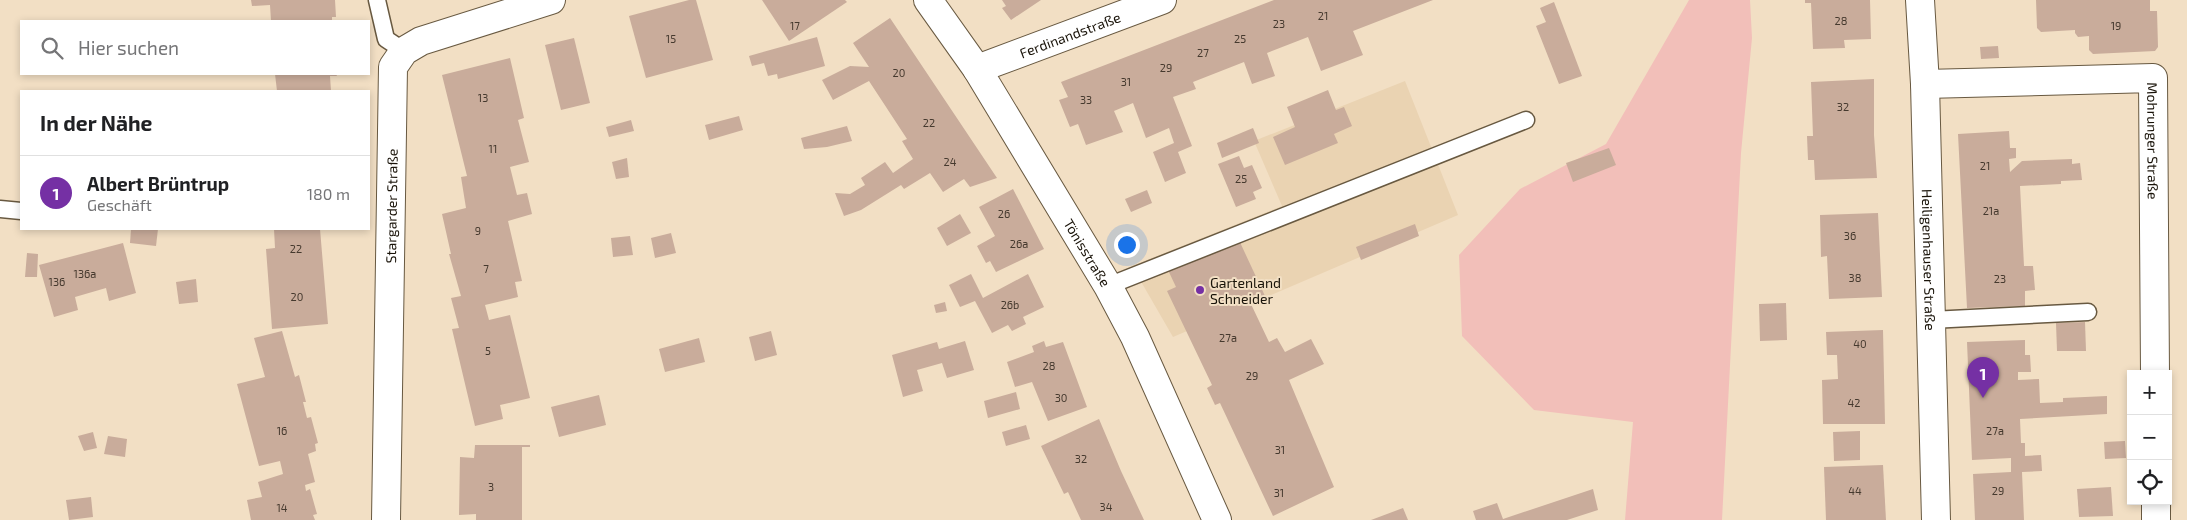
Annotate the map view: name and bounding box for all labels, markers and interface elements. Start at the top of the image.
street label: Ferdinandstraße [1017,8,1123,61]
house number: 21 [1318,9,1328,22]
house number: 28 [1835,14,1847,27]
house number: 23 [1273,17,1285,30]
house number: 17 [790,19,800,32]
house number: 19 [2111,19,2121,32]
search box [20,20,370,75]
house number: 15 [666,32,676,45]
house number: 25 [1234,32,1246,45]
icon: search [38,34,66,62]
text: Hier suchen [78,36,179,59]
house number: 27 [1197,46,1209,59]
house number: 29 [1160,61,1172,74]
house number: 20 [893,66,905,79]
house number: 31 [1121,75,1131,88]
street label: Mohrunger Straße [2145,82,2162,200]
house number: 13 [478,91,488,104]
house number: 33 [1080,93,1092,106]
house number: 32 [1837,100,1849,113]
text: In der Nähe [40,110,152,135]
house number: 22 [923,116,935,129]
house number: 11 [489,142,497,155]
street label: Stargarder Straße [381,149,400,264]
house number: 24 [944,155,957,168]
house number: 21 [1980,159,1990,172]
text: Albert Brüntrup [87,172,229,195]
house number: 25 [1235,172,1247,185]
text: 1 [53,184,59,203]
text: 180 m [307,184,350,203]
street label: Heiligenhauser Straße [1919,189,1940,331]
text: Geschäft [87,195,152,214]
house number: 21a [1983,204,1999,217]
house number: 26 [998,207,1010,220]
street label: Tönisstraße [1061,216,1115,289]
house number: 9 [475,224,481,237]
house number: 36 [1844,229,1856,242]
your location [1114,232,1140,258]
house number: 26a [1010,237,1028,250]
house number: 22 [290,242,302,255]
house number: 7 [483,262,489,275]
house number: 136a [74,267,96,280]
house number: 38 [1849,271,1861,284]
house number: 23 [1994,272,2006,285]
place label: Gartenland Schneider [1210,274,1281,307]
house number: 136 [49,275,65,288]
marker: Gartenland Schneider [1194,284,1206,296]
house number: 20 [291,290,303,303]
house number: 26b [1001,298,1019,311]
house number: 27a [1219,331,1237,344]
house number: 40 [1853,337,1867,350]
house number: 5 [485,344,491,357]
pin: 1 [1967,357,1999,398]
house number: 28 [1043,359,1055,372]
house number: 29 [1246,369,1258,382]
map controls [2127,370,2172,505]
button: + [2127,370,2172,415]
house number: 30 [1055,391,1067,404]
house number: 42 [1848,396,1860,409]
button: − [2127,415,2172,460]
house number: 16 [277,424,287,437]
house number: 27a [1986,424,2004,437]
house number: 31 [1275,443,1285,456]
house number: 32 [1075,452,1087,465]
button: locate [2127,460,2172,505]
house number: 3 [488,480,494,493]
house number: 44 [1848,484,1862,497]
house number: 29 [1992,484,2004,497]
house number: 31 [1274,486,1284,499]
house number: 34 [1100,500,1113,513]
house number: 14 [276,501,288,514]

